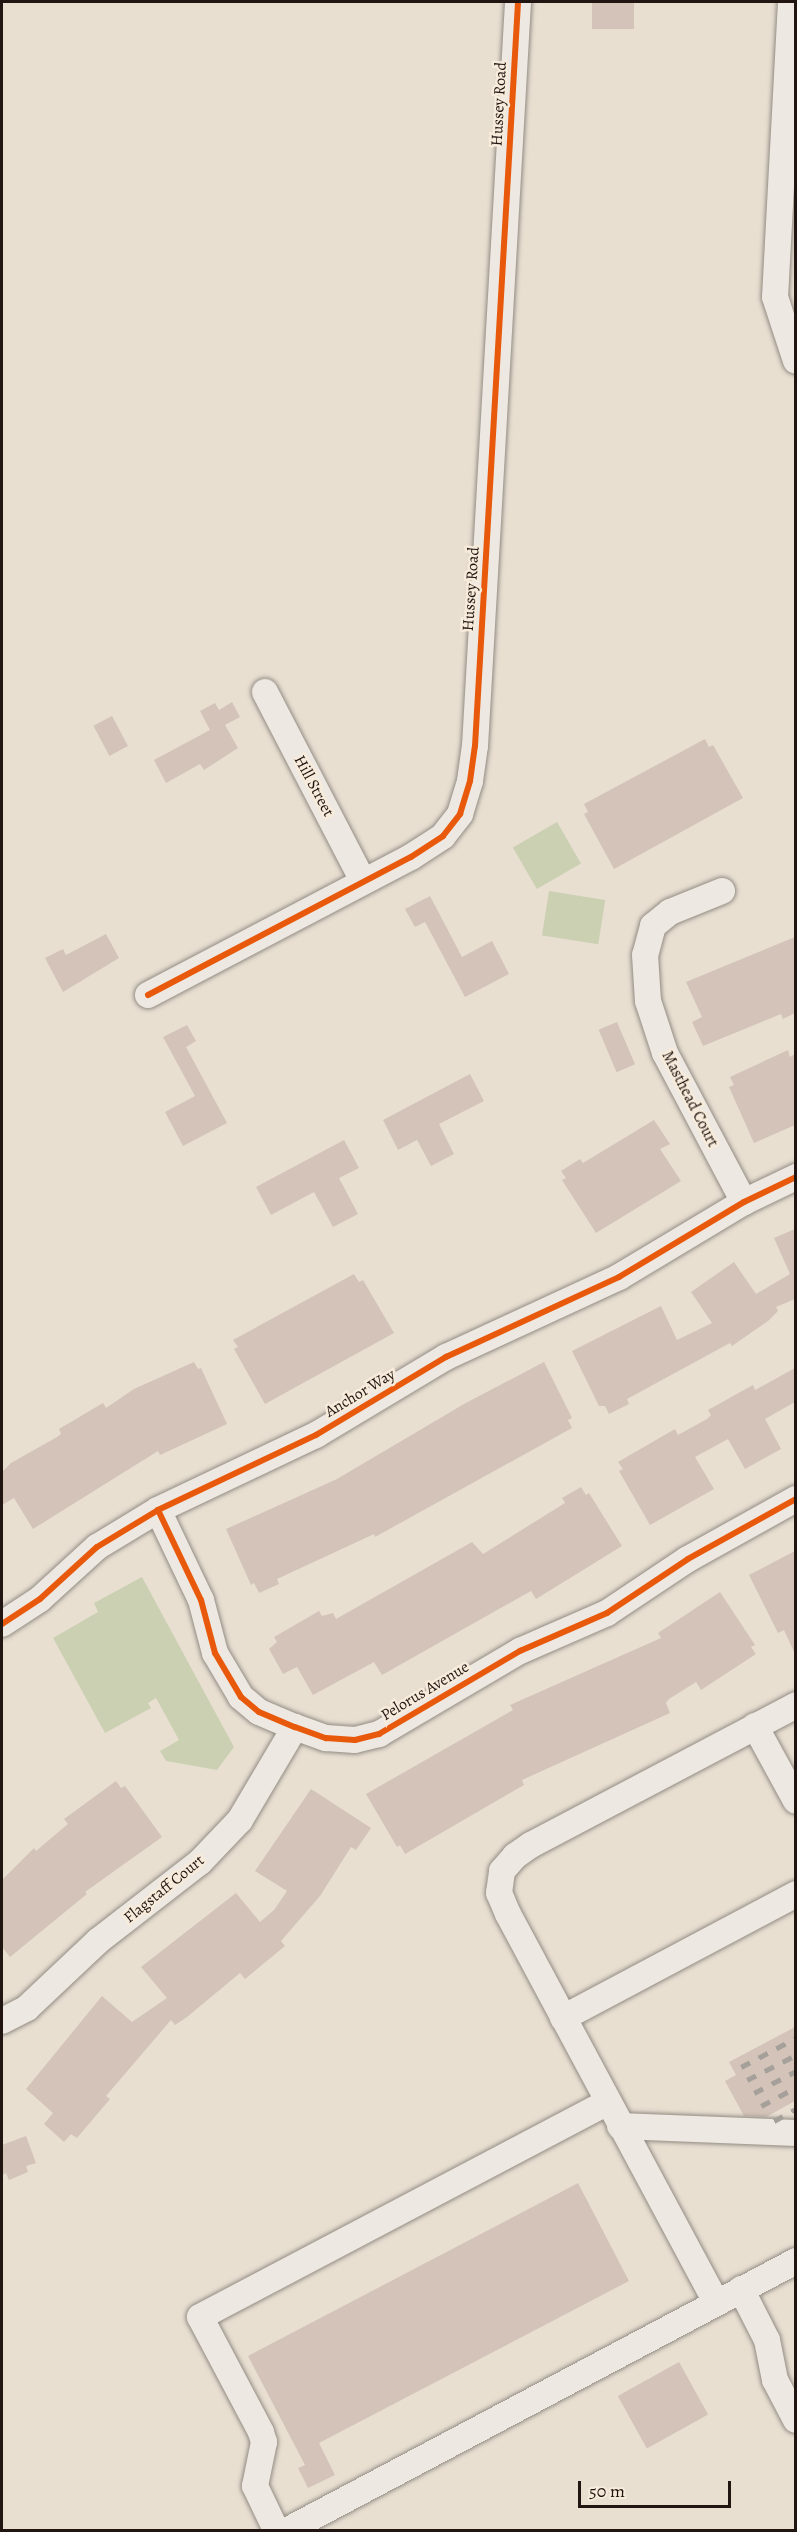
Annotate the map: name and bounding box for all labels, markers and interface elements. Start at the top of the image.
street label: Hussey Road [487,61,511,147]
street label: Hussey Road [458,546,484,632]
street label: Hill Street [290,752,338,820]
street label: Masthead Court [658,1048,722,1150]
street label: Anchor Way [321,1365,399,1421]
street label: Pelorus Avenue [378,1657,472,1725]
street label: Flagstaff Court [120,1851,208,1927]
scale bar [581,2469,734,2507]
text: 50 m [589,2479,625,2503]

